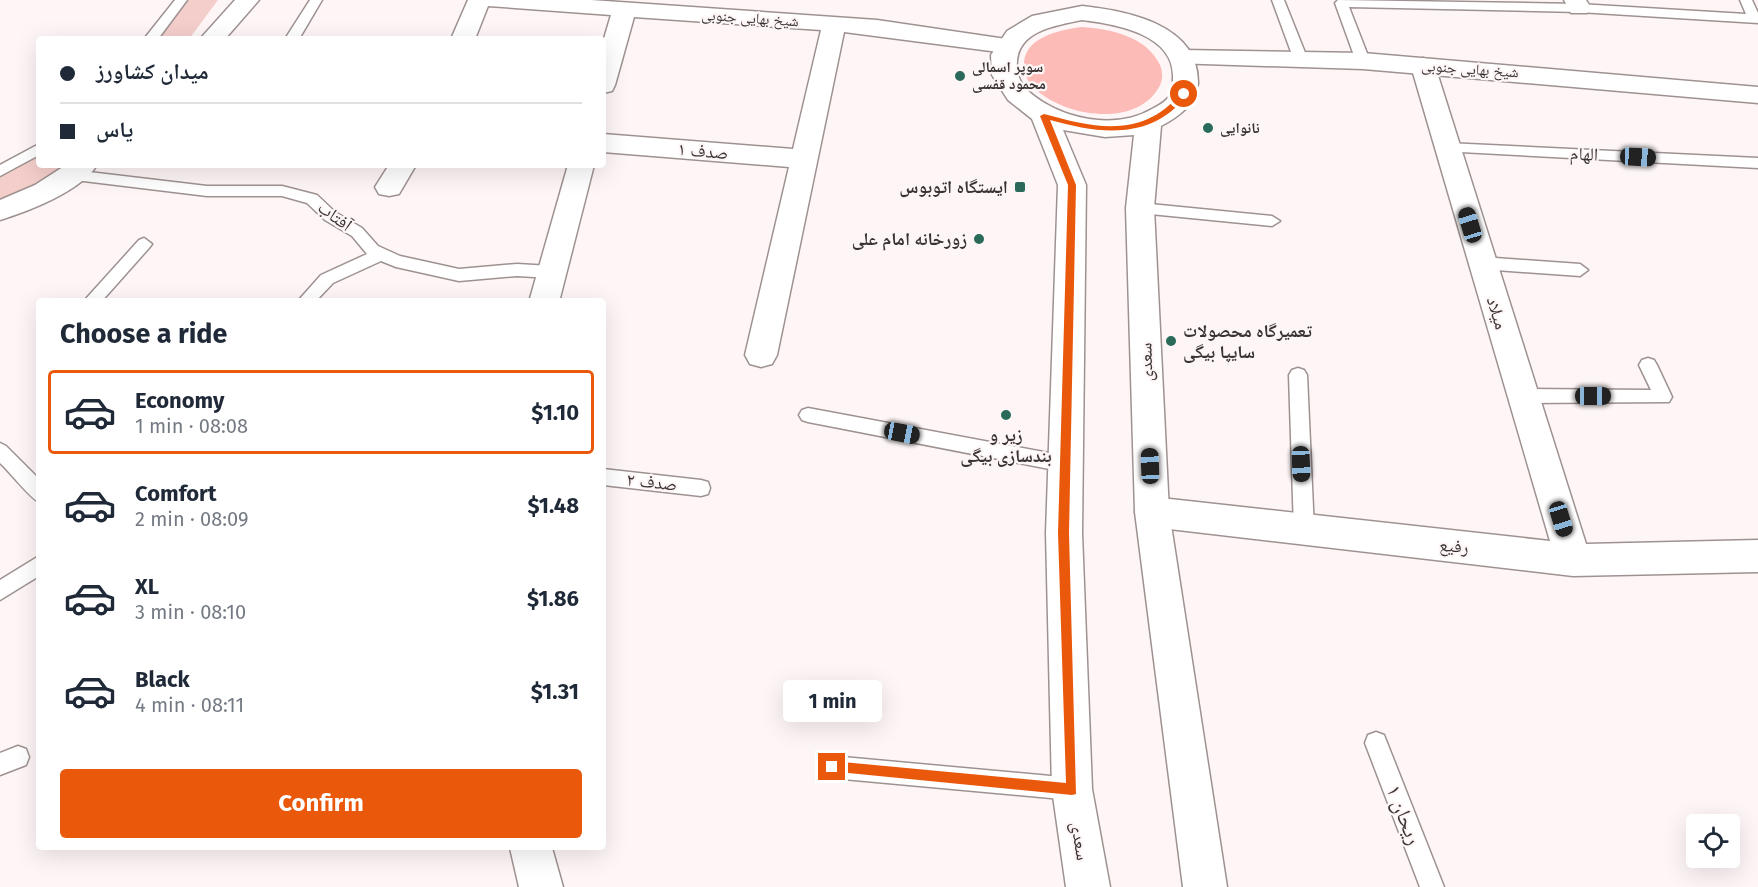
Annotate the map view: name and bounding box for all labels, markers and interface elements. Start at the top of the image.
street label: شیخ بهایی جنوبی [701,6,799,31]
street label: شیخ بهایی جنوبی [1421,57,1519,82]
text: میدان کشاورز [96,58,209,85]
place label: سوپر اسمالی محمود قفسی [972,58,1046,93]
marker: سوپر اسمالی محمود قفسی [953,69,967,83]
route start [1170,80,1197,107]
text: یاس [96,116,133,143]
place label: نانوایی [1220,119,1260,137]
marker: نانوایی [1201,121,1215,135]
street label: صدف ۱ [677,138,729,164]
street label: الهام [1569,142,1599,167]
car [1620,147,1656,167]
place label: ایستگاه اتوبوس [899,176,1008,198]
marker: ایستگاه اتوبوس [1013,180,1027,194]
street label: آفتاب [314,196,357,236]
car [1456,205,1484,245]
place label: زورخانه امام علی [852,228,967,251]
marker: زورخانه امام علی [972,232,986,246]
street label: میلاد [1482,294,1512,332]
text: Choose a ride [60,318,227,350]
place label: تعمیرگاه محصولات سایپا بیگی [1183,320,1312,363]
marker: تعمیرگاه محصولات سایپا بیگی [1164,334,1178,348]
street label: سعدی [1134,342,1158,382]
icon: car [63,385,117,439]
text: Economy [135,387,224,414]
car [1575,387,1611,405]
text: $1.10 [531,399,579,426]
marker: زیر و بندسازی بیگی [999,408,1013,422]
text: 1 min · 08:08 [135,414,248,438]
car [883,421,921,445]
place label: زیر و بندسازی بیگی [960,424,1052,467]
car [1291,446,1311,482]
car [1140,448,1160,484]
street label: صدف ۲ [626,468,678,496]
icon: car [63,478,117,532]
text: Comfort [135,480,216,507]
text: $1.48 [527,492,579,519]
car [1547,499,1575,539]
text: 2 min · 08:09 [135,507,249,531]
street label: رفیع [1438,534,1470,559]
icon: car [63,571,117,625]
text: XL [135,573,159,600]
text: $1.86 [527,585,579,612]
text: 3 min · 08:10 [135,600,246,624]
icon: car [63,664,117,718]
text: Black [135,666,190,693]
text: $1.31 [531,678,579,705]
callout: 1 min [782,680,882,722]
text: 1 min [808,689,857,713]
text: 4 min · 08:11 [135,693,244,717]
route end [818,753,845,780]
button: Confirm [60,769,582,838]
street label: ریحان ۱ [1381,781,1427,849]
map controls [1686,814,1740,868]
button: locate [1686,814,1740,868]
street label: سعدی [1066,820,1094,862]

